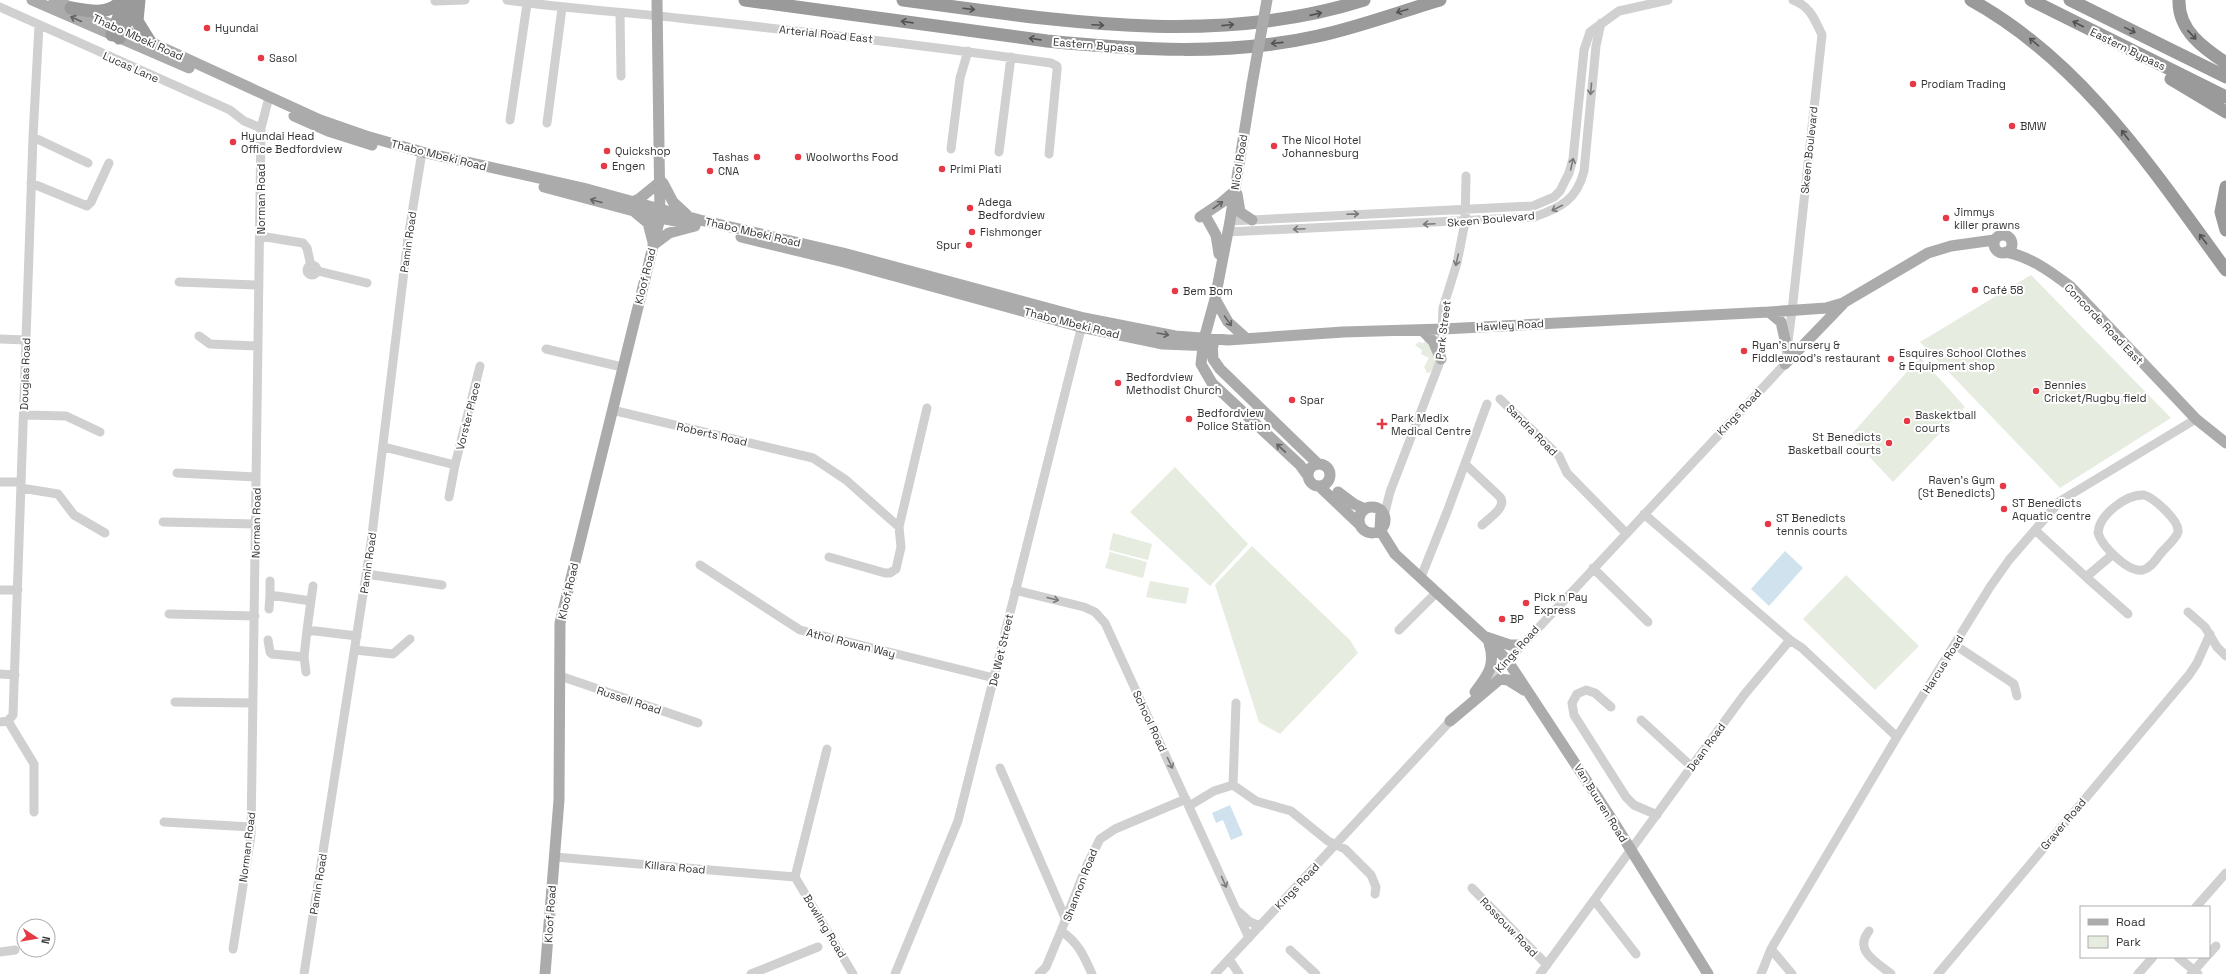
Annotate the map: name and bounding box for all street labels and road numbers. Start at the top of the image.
street label: Thabo Mbeki Road [90,11,186,63]
street label: Arterial Road East [778,22,874,46]
street label: Eastern Bypass [2088,25,2168,73]
street label: Eastern Bypass [1052,34,1136,56]
street label: Lucas Lane [101,48,161,86]
street label: Skeen Boulevard [1797,106,1821,194]
street label: Nicol Road [1228,133,1250,191]
street label: Thabo Mbeki Road [390,136,488,174]
street label: Norman Road [254,164,268,234]
street label: Skeen Boulevard [1447,208,1535,230]
street label: Pamin Road [397,211,419,273]
street label: Thabo Mbeki Road [704,214,802,250]
street label: Kloof Road [631,246,659,306]
street label: Concorde Road East [2062,281,2146,367]
street label: Park Street [1432,300,1454,360]
street label: Thabo Mbeki Road [1023,304,1121,342]
street label: Hawley Road [1476,316,1544,334]
street label: Douglas Road [17,338,33,410]
street label: Vorster Place [453,380,483,452]
street label: Kings Road [1714,386,1764,438]
street label: Sandra Road [1503,401,1561,459]
street label: Roberts Road [675,419,749,449]
street label: Norman Road [248,488,264,558]
street label: Pamin Road [357,532,379,594]
street label: Kloof Road [555,561,581,621]
street label: De Wet Street [986,612,1016,688]
street label: Kings Road [1492,622,1542,676]
street label: Athol Rowan Way [805,625,897,661]
street label: Harcus Road [1919,632,1967,696]
street label: Russell Road [595,683,663,717]
street label: School Road [1130,688,1170,754]
street label: Dean Road [1684,720,1728,774]
street label: Van Buuren Road [1571,761,1631,845]
street label: Graver Road [2037,795,2089,853]
street label: Norman Road [236,811,258,883]
street label: Shannon Road [1060,847,1100,923]
street label: Pamin Road [306,853,330,915]
street label: Killara Road [644,857,706,877]
street label: Kings Road [1272,860,1322,912]
street label: Kloof Road [541,885,559,943]
street label: Bowling Road [801,892,849,960]
street label: Rossouw Road [1477,894,1541,960]

